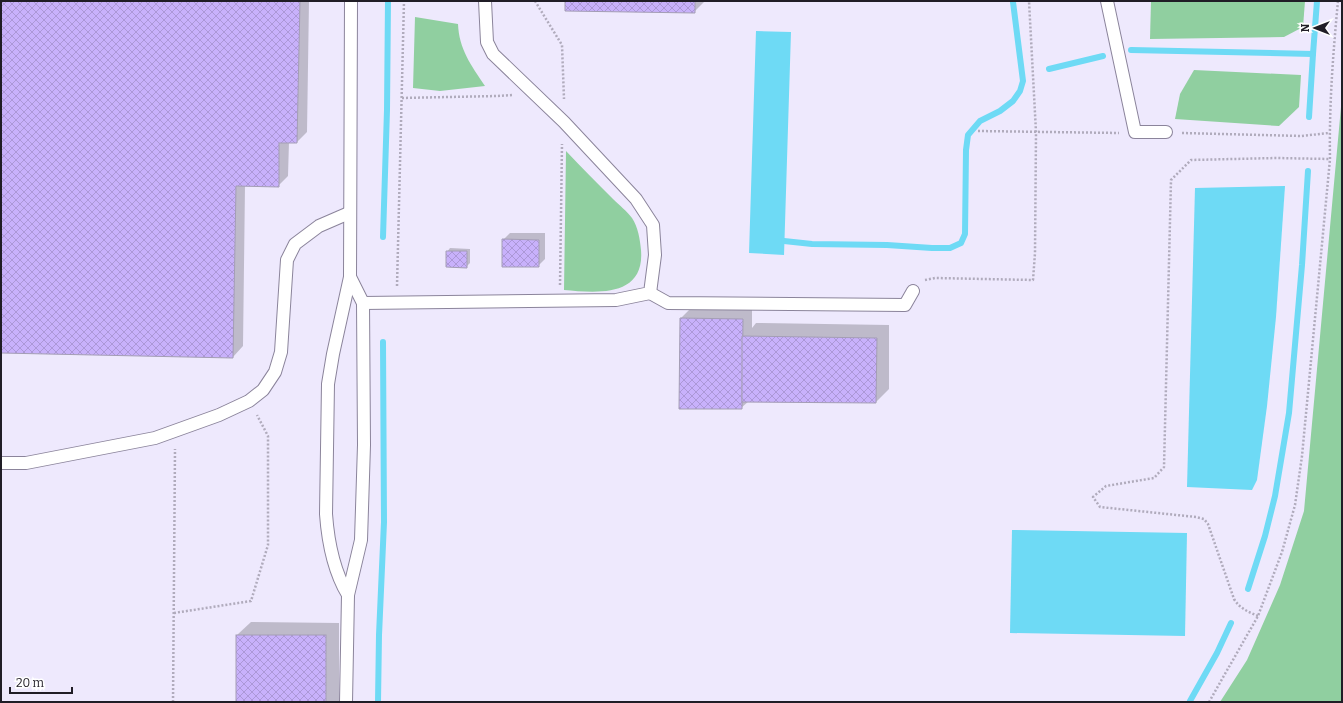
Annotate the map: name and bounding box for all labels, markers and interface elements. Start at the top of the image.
north arrow [1295,8,1335,48]
text: N [1299,23,1312,32]
scale bar [10,669,72,695]
text: 20 m [16,676,45,690]

